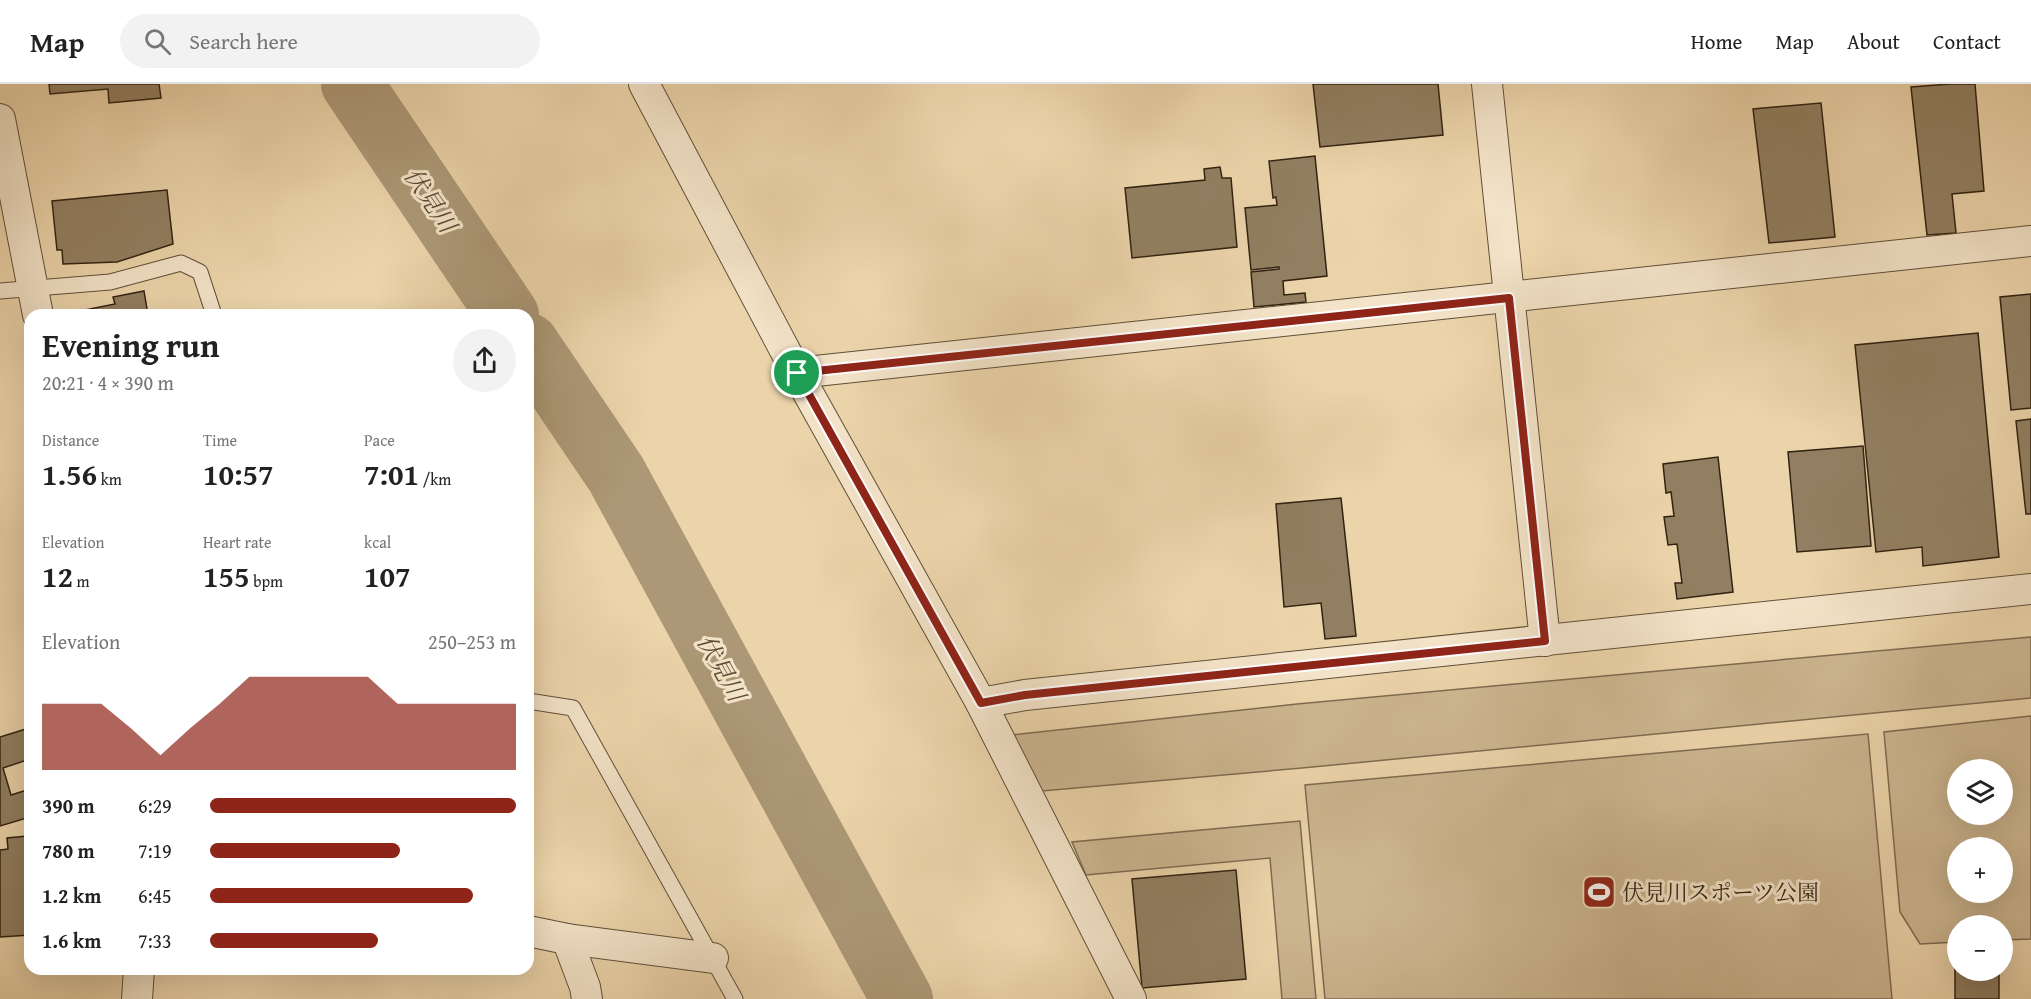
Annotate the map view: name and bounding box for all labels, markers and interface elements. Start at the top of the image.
search box [120,14,540,68]
text: Map [30,21,84,62]
icon: search [141,25,174,58]
text: Search here [189,25,298,57]
text: Home [1691,26,1742,57]
text: Map [1775,26,1814,57]
text: About [1847,26,1900,57]
text: Contact [1933,26,2001,57]
water label: 伏見川 [396,160,467,242]
text: Evening run [42,321,219,369]
button: share [453,329,516,392]
pin [771,347,822,398]
icon: arrive [780,356,813,389]
text: 20:21 · 4 × 390 m [42,368,174,397]
text: Distance [42,428,99,452]
text: Time [203,428,237,452]
text: Pace [364,428,395,452]
text: 1.56 [42,452,97,496]
text: 10:57 [203,452,274,496]
text: 7:01 [364,452,419,496]
text: km [97,467,122,491]
text: /km [419,467,451,491]
text: Elevation [42,530,105,554]
text: Heart rate [203,530,272,554]
text: kcal [364,530,391,554]
text: 12 [42,554,73,598]
text: 155 [203,554,250,598]
text: 107 [364,554,411,598]
text: m [73,569,90,593]
text: bpm [250,569,283,593]
text: Elevation [42,627,120,656]
text: 250–253 m [428,627,516,656]
water label: 伏見川 [689,628,756,710]
map controls [1947,759,2013,981]
button: layers [1947,759,2013,825]
text: 390 m [42,791,95,820]
text: 6:29 [138,791,172,820]
text: 780 m [42,836,95,865]
text: 7:19 [138,836,172,865]
button: + [1947,837,2013,903]
sports icon: 伏見川スポーツ公園 [1581,874,1617,910]
place label: 伏見川スポーツ公園 [1622,876,1819,908]
text: 1.2 km [42,881,101,910]
text: 6:45 [138,881,172,910]
button: − [1947,915,2013,981]
text: 1.6 km [42,926,101,955]
text: 7:33 [138,926,172,955]

